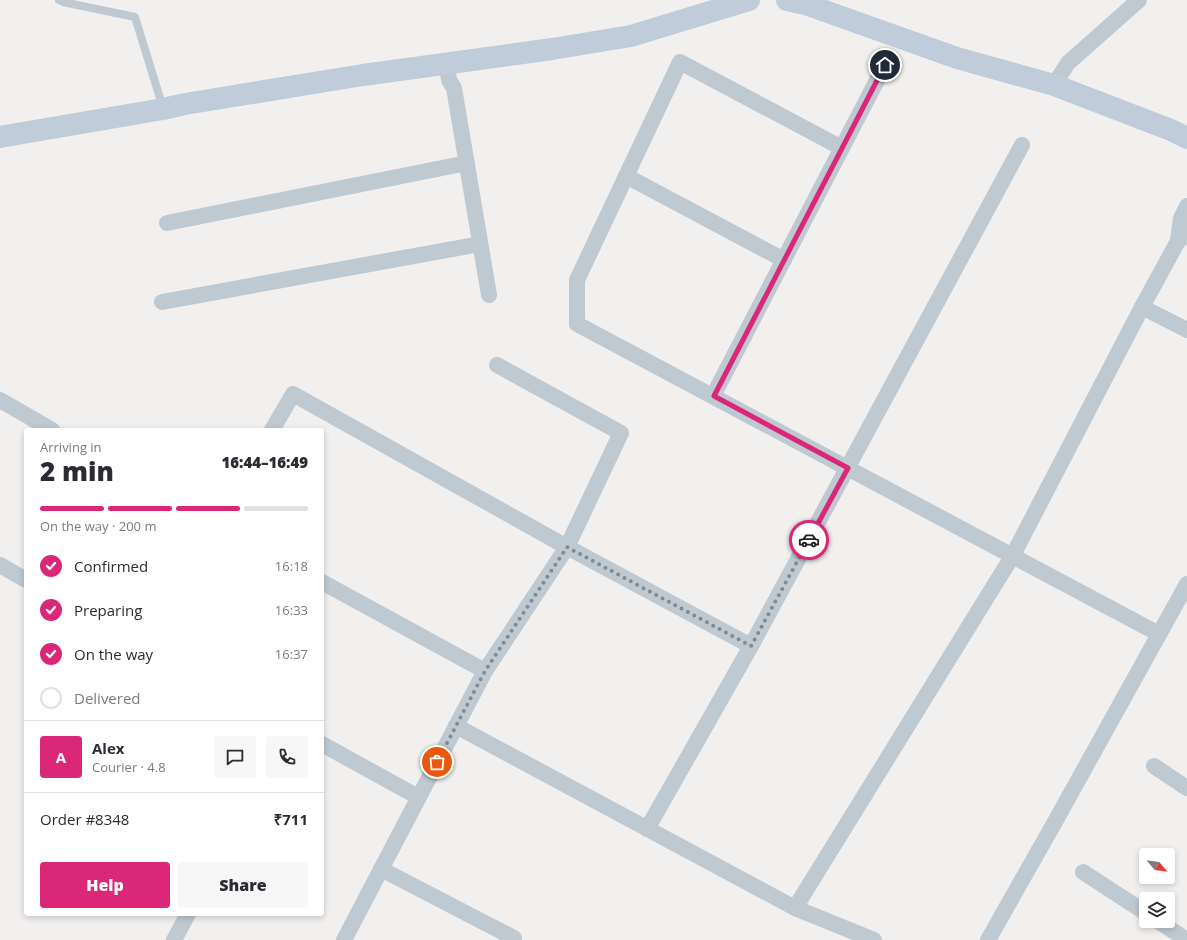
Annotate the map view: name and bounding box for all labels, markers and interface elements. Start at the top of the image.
pin [868,48,902,82]
icon: home [874,54,896,76]
text: Arriving in [40,438,102,456]
text: 16:44–16:49 [222,452,308,472]
text: 2 min [40,453,114,489]
text: On the way · 200 m [40,517,156,535]
courier [789,520,829,560]
icon: car [798,529,820,551]
icon: check [40,555,62,577]
text: Confirmed [74,556,148,576]
text: 16:18 [275,557,308,575]
icon: check [40,599,62,621]
text: Preparing [74,600,142,620]
text: 16:33 [275,601,308,619]
icon: check [40,643,62,665]
text: On the way [74,644,153,664]
text: 16:37 [275,645,308,663]
text: Delivered [74,688,141,708]
button: chat [214,736,256,778]
button: phone [266,736,308,778]
text: Alex [92,738,124,758]
pin [420,745,454,779]
text: A [56,747,66,767]
icon: bag [426,751,448,773]
text: Courier · 4.8 [92,758,166,776]
text: Order #8348 [40,809,129,829]
text: ₹711 [274,809,308,829]
north arrow [1139,848,1175,884]
map controls [1139,848,1175,928]
button: Help [40,862,170,908]
button: Share [178,862,308,908]
button: layers [1139,892,1175,928]

